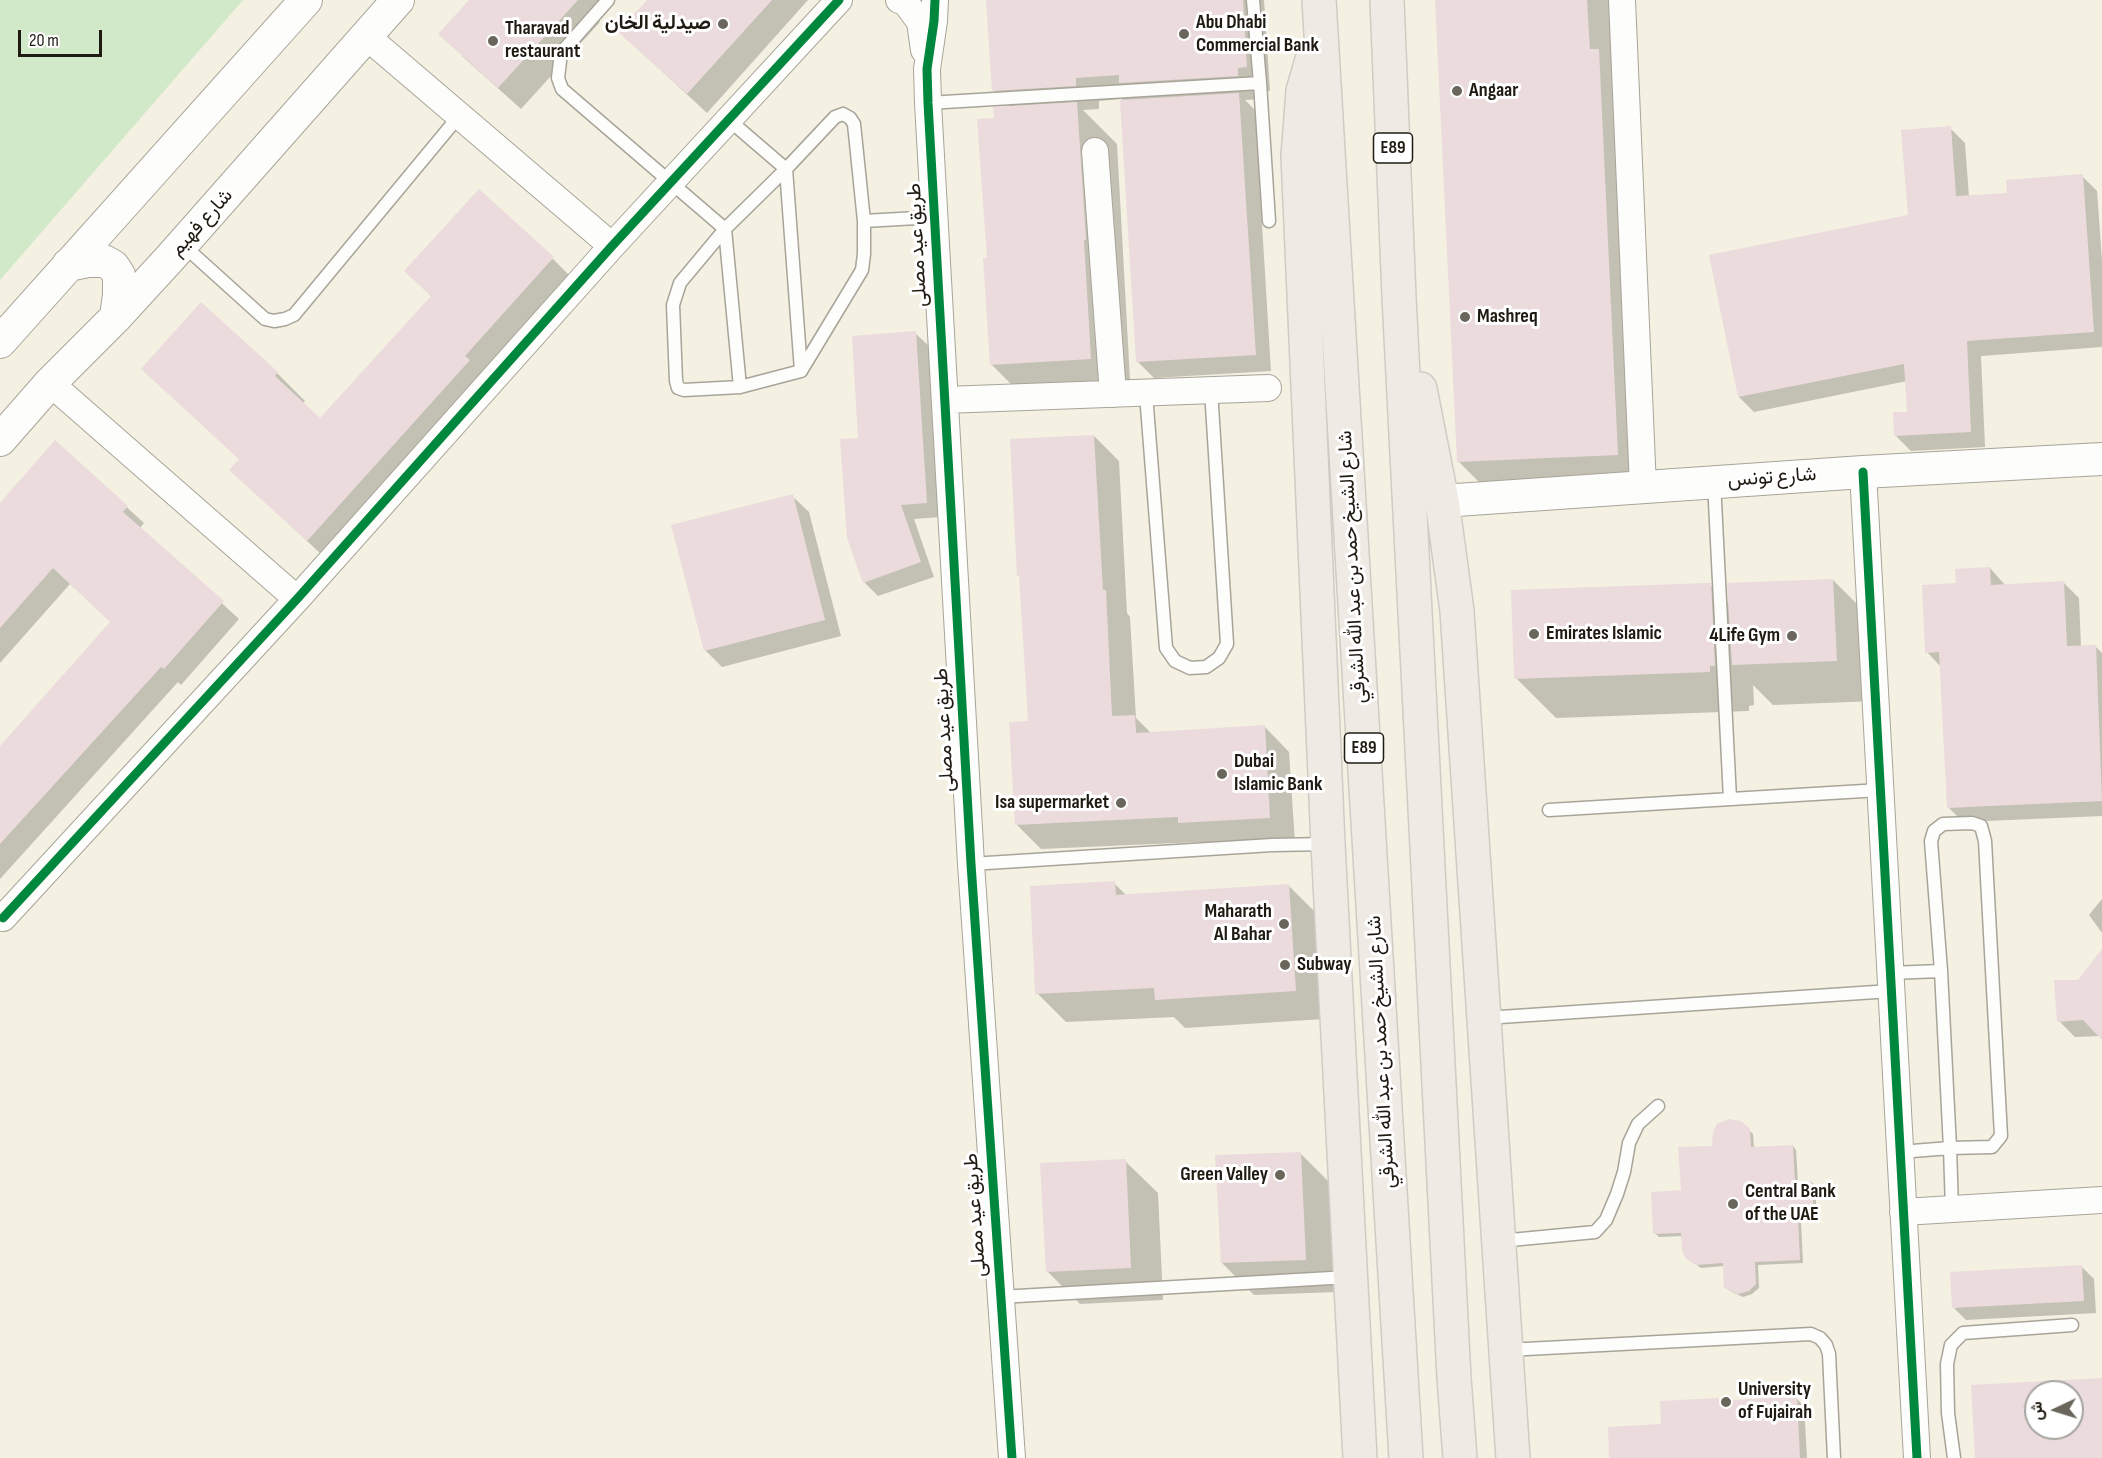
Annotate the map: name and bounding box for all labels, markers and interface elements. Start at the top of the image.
place label: Abu Dhabi Commercial Bank [1196,11,1319,58]
place label: صيدلية الخان [605,12,711,36]
place label: Tharavad restaurant [505,17,580,64]
marker: صيدلية الخان [716,17,730,31]
scale bar [21,18,105,56]
marker: Abu Dhabi Commercial Bank [1177,27,1191,41]
text: 20 m [29,30,59,51]
marker: Tharavad restaurant [486,34,500,48]
place label: Angaar [1469,79,1518,103]
marker: Angaar [1450,84,1464,98]
road number: E89 [1374,133,1412,163]
street label: طريق عيد مصلى [903,182,933,308]
street label: شارع فهيم [166,184,238,262]
place label: Mashreq [1477,305,1538,329]
marker: Mashreq [1458,310,1472,324]
street label: شارع الشيخ حمد بن عبد الله الشرقي [1334,430,1372,704]
street label: شارع تونس [1727,463,1817,493]
place label: Emirates Islamic [1546,622,1662,646]
place label: 4Life Gym [1709,624,1780,648]
marker: Emirates Islamic [1527,627,1541,641]
marker: 4Life Gym [1785,629,1799,643]
street label: طريق عيد مصلى [930,667,960,793]
road number: E89 [1344,733,1384,763]
place label: Dubai Islamic Bank [1234,750,1322,797]
marker: Dubai Islamic Bank [1215,767,1229,781]
place label: Isa supermarket [995,791,1109,815]
marker: Isa supermarket [1114,796,1128,810]
place label: Maharath Al Bahar [1205,900,1272,947]
street label: شارع الشيخ حمد بن عبد الله الشرقي [1363,915,1401,1189]
marker: Maharath Al Bahar [1277,917,1291,931]
place label: Subway [1297,953,1352,977]
marker: Subway [1278,958,1292,972]
street label: طريق عيد مصلى [960,1152,992,1278]
place label: Green Valley [1180,1163,1268,1187]
marker: Green Valley [1273,1168,1287,1182]
place label: Central Bank of the UAE [1745,1180,1836,1227]
marker: Central Bank of the UAE [1726,1197,1740,1211]
place label: University of Fujairah [1738,1378,1812,1425]
north arrow [2024,1380,2084,1440]
marker: University of Fujairah [1719,1395,1733,1409]
text: ش [2027,1401,2048,1421]

